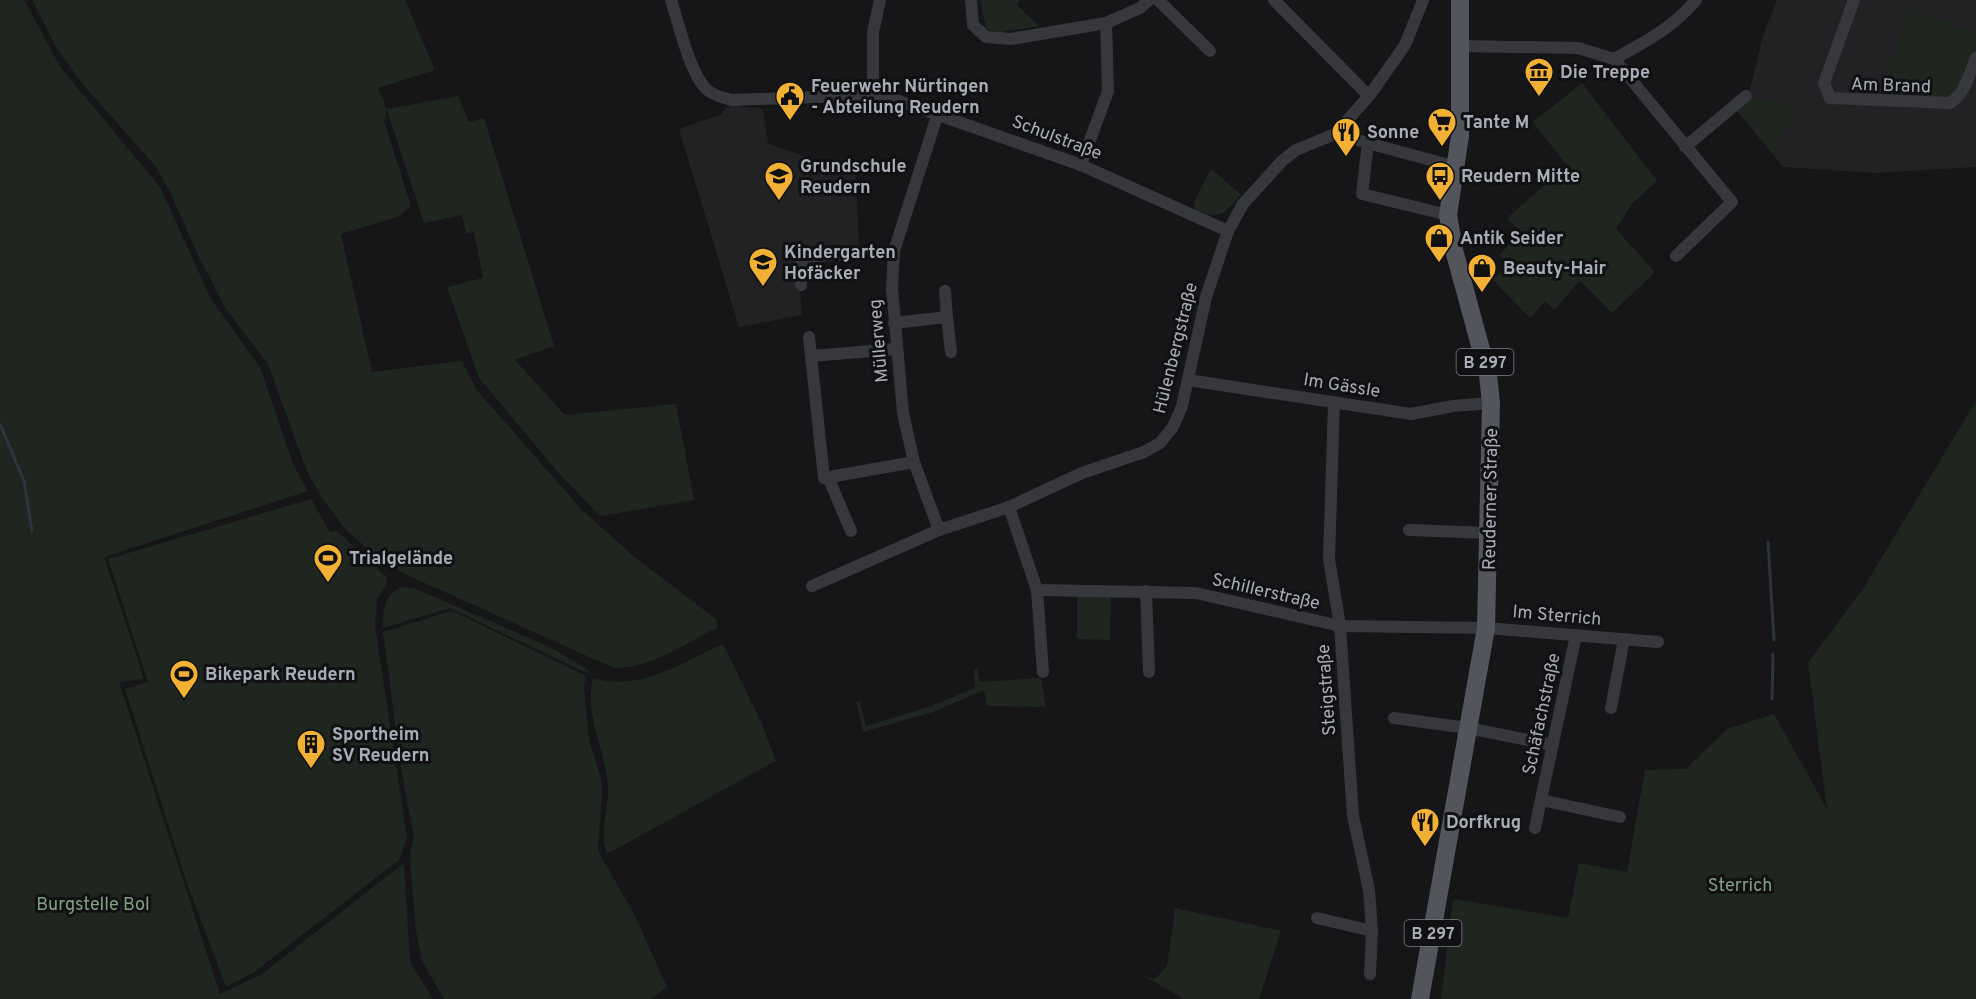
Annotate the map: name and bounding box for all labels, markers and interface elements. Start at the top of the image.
museum icon: Die Treppe [1523,56,1555,98]
place label: Die Treppe [1560,62,1650,85]
street label: Am Brand [1850,74,1932,99]
place label: Feuerwehr Nürtingen - Abteilung Reudern [811,76,989,120]
public building icon: Feuerwehr Nürtingen - Abteilung Reudern [774,80,806,122]
supermarket icon: Tante M [1426,106,1458,148]
street label: Schulstraße [1008,111,1105,166]
place label: Tante M [1463,112,1529,135]
restaurant icon: Sonne [1330,116,1362,158]
place label: Sonne [1367,122,1419,145]
place label: Grundschule Reudern [800,156,907,200]
school or university icon: Grundschule Reudern [763,160,795,202]
bus stop icon: Reudern Mitte [1424,160,1456,202]
place label: Reudern Mitte [1461,166,1580,189]
shop icon: Antik Seider [1423,222,1455,264]
place label: Antik Seider [1460,228,1564,251]
place label: Kindergarten Hofäcker [784,242,896,286]
school or university icon: Kindergarten Hofäcker [747,246,779,288]
shop icon: Beauty-Hair [1466,252,1498,294]
place label: Beauty-Hair [1503,258,1607,281]
street label: Hülenbergstraße [1149,280,1204,416]
street label: Müllerweg [864,298,895,384]
road number: B 297 [1456,349,1514,375]
street label: Im Gässle [1302,369,1382,404]
street label: Reuderner Straße [1479,428,1504,570]
sports icon: Trialgelände [312,542,344,584]
place label: Trialgelände [349,548,453,571]
street label: Schillerstraße [1209,569,1322,616]
street label: Im Sterrich [1511,601,1602,632]
street label: Steigstraße [1313,643,1342,736]
street label: Schäfachstraße [1518,651,1567,777]
sports icon: Bikepark Reudern [168,658,200,700]
place label: Bikepark Reudern [205,664,356,687]
place label: Sportheim SV Reudern [332,724,429,768]
building icon: Sportheim SV Reudern [295,728,327,770]
restaurant icon: Dorfkrug [1409,806,1441,848]
place label: Dorfkrug [1446,812,1521,835]
park label: Sterrich [1708,875,1772,898]
park label: Burgstelle Bol [36,894,150,917]
road number: B 297 [1404,920,1462,946]

